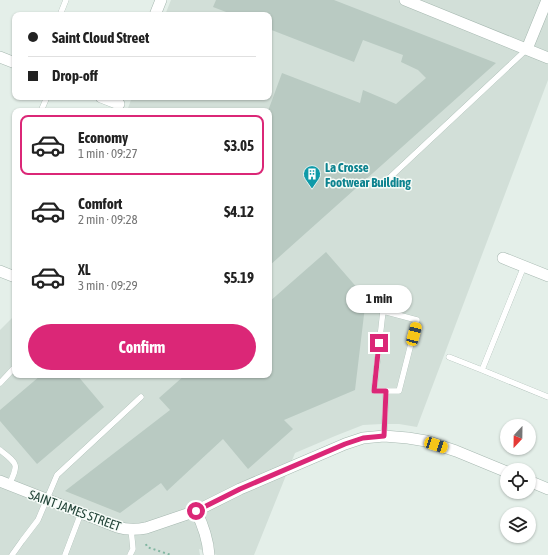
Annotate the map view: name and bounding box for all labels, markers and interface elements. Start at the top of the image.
text: Saint Cloud Street [52,29,149,46]
text: Drop-off [52,67,98,84]
icon: car [30,127,66,163]
text: Economy [78,129,128,146]
text: $3.05 [224,137,254,154]
text: 1 min · 09:27 [78,146,138,161]
place label: La Crosse Footwear Building [325,160,411,190]
building icon: La Crosse Footwear Building [302,164,322,189]
icon: car [30,193,66,229]
text: Comfort [78,195,122,212]
text: $4.12 [224,203,254,220]
text: 2 min · 09:28 [78,212,138,227]
icon: car [30,259,66,295]
text: XL [78,261,91,278]
text: $5.19 [224,269,254,286]
text: 3 min · 09:29 [78,278,138,293]
callout: 1 min [346,285,412,313]
text: 1 min [366,291,392,306]
car [405,321,423,347]
button: Confirm [28,324,256,370]
route end [370,334,388,352]
north arrow [500,419,536,455]
map controls [500,419,536,543]
car [423,436,449,454]
button: locate [500,463,536,499]
street label: SAINT JAMES STREET [27,487,123,534]
route start [187,502,205,520]
button: layers [500,507,536,543]

